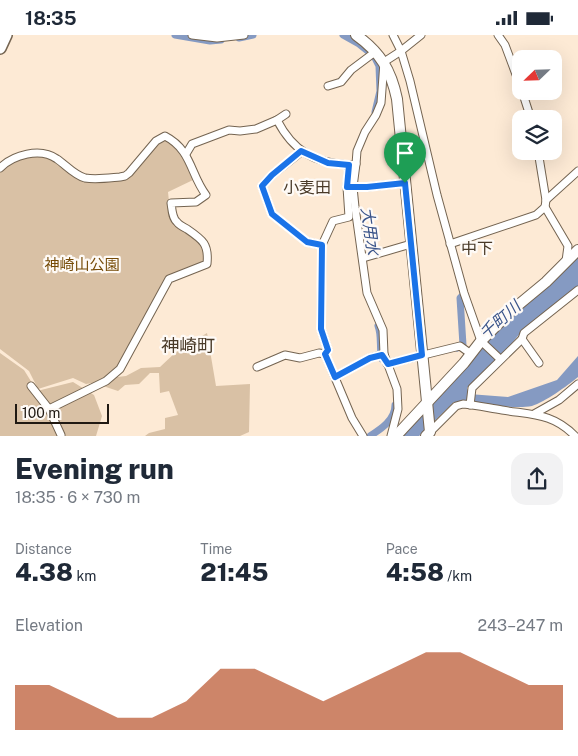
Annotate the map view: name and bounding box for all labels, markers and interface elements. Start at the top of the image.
text: 18:35 [25,7,76,29]
north arrow [512,50,562,100]
map controls [512,50,562,160]
button: layers [512,110,562,160]
pin [384,132,426,183]
icon: arrive [391,139,419,167]
district label: 小麦田 [283,178,331,197]
water label: 大用水 [357,206,383,258]
district label: 中下 [461,239,493,258]
park label: 神崎山公園 [44,256,120,273]
water label: 千町川 [476,296,526,343]
district label: 神崎町 [161,335,215,356]
scale bar [15,401,109,424]
text: 100 m [22,405,60,421]
text: Evening run [15,452,174,485]
button: share [511,453,563,505]
text: 18:35 · 6 × 730 m [15,488,140,507]
text: Distance [15,541,72,557]
text: Time [200,541,232,557]
text: Pace [386,541,418,557]
text: 4.38 [15,557,73,587]
text: 21:45 [200,557,268,587]
text: 4:58 [386,557,444,587]
text: km [73,568,96,584]
text: /km [444,568,472,584]
text: Elevation [15,616,83,635]
text: 243–247 m [478,616,563,635]

